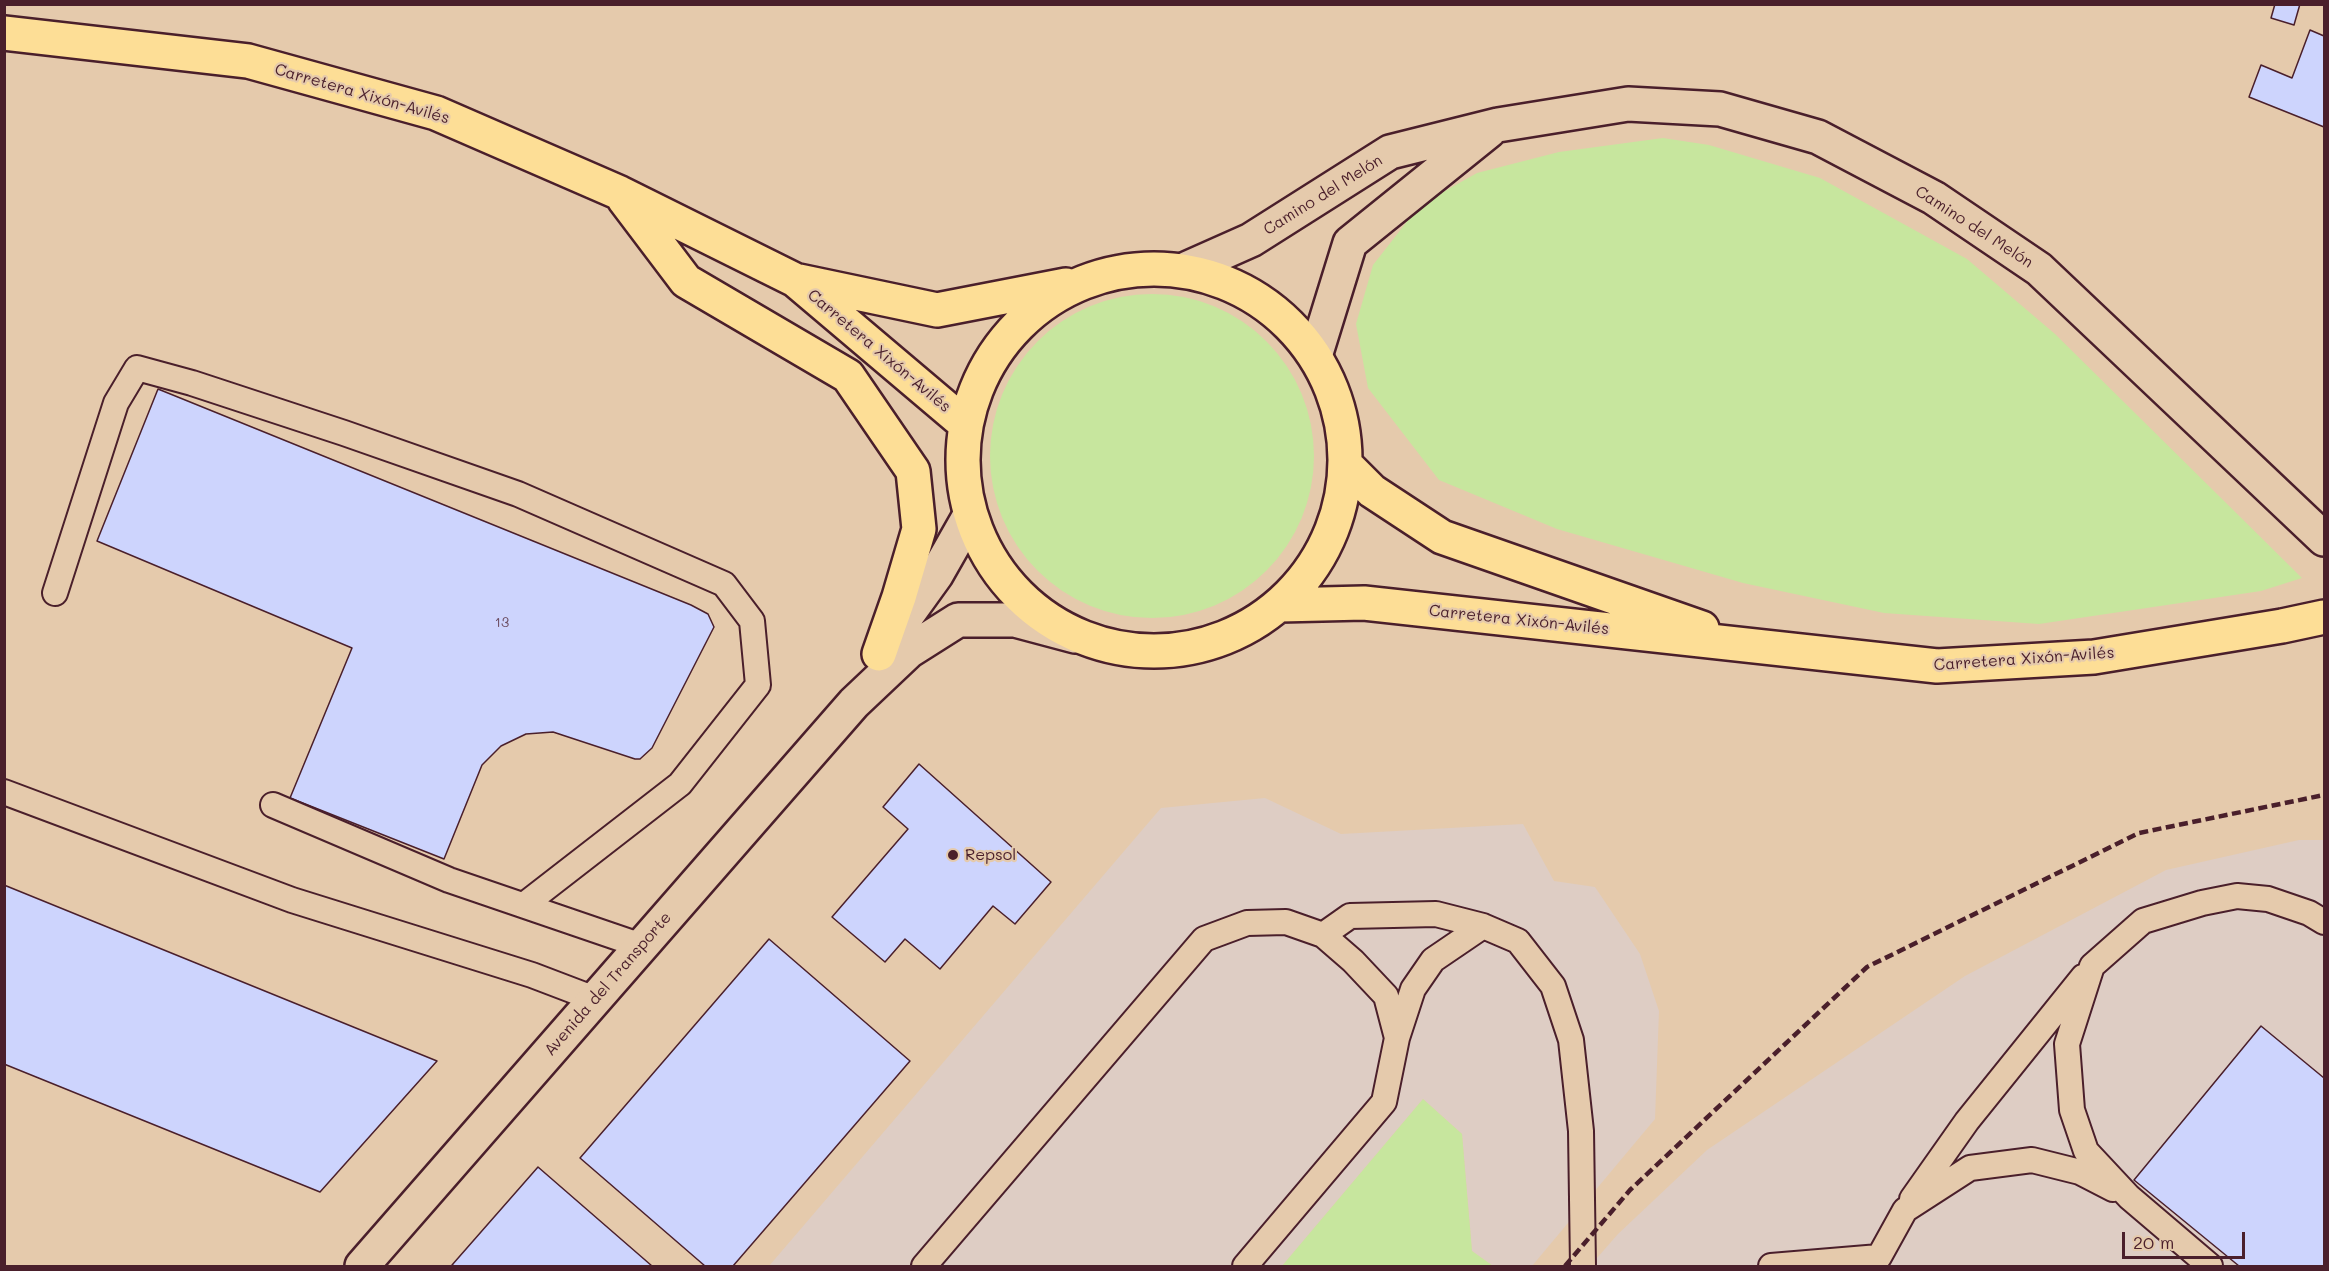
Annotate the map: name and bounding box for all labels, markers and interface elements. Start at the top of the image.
street label: Carretera Xixón-Avilés [272,60,452,128]
street label: Camino del Melón [1260,151,1386,239]
street label: Camino del Melón [1911,182,2037,272]
street label: Carretera Xixón-Avilés [803,285,955,417]
street label: Carretera Xixón-Avilés [1428,601,1610,639]
house number: 13 [495,615,509,631]
street label: Carretera Xixón-Avilés [1933,643,2115,675]
place label: Repsol [965,845,1016,865]
marker: Repsol [946,848,960,862]
street label: Avenida del Transporte [540,908,676,1060]
scale bar [2125,1220,2248,1258]
text: 20 m [2133,1230,2174,1254]

